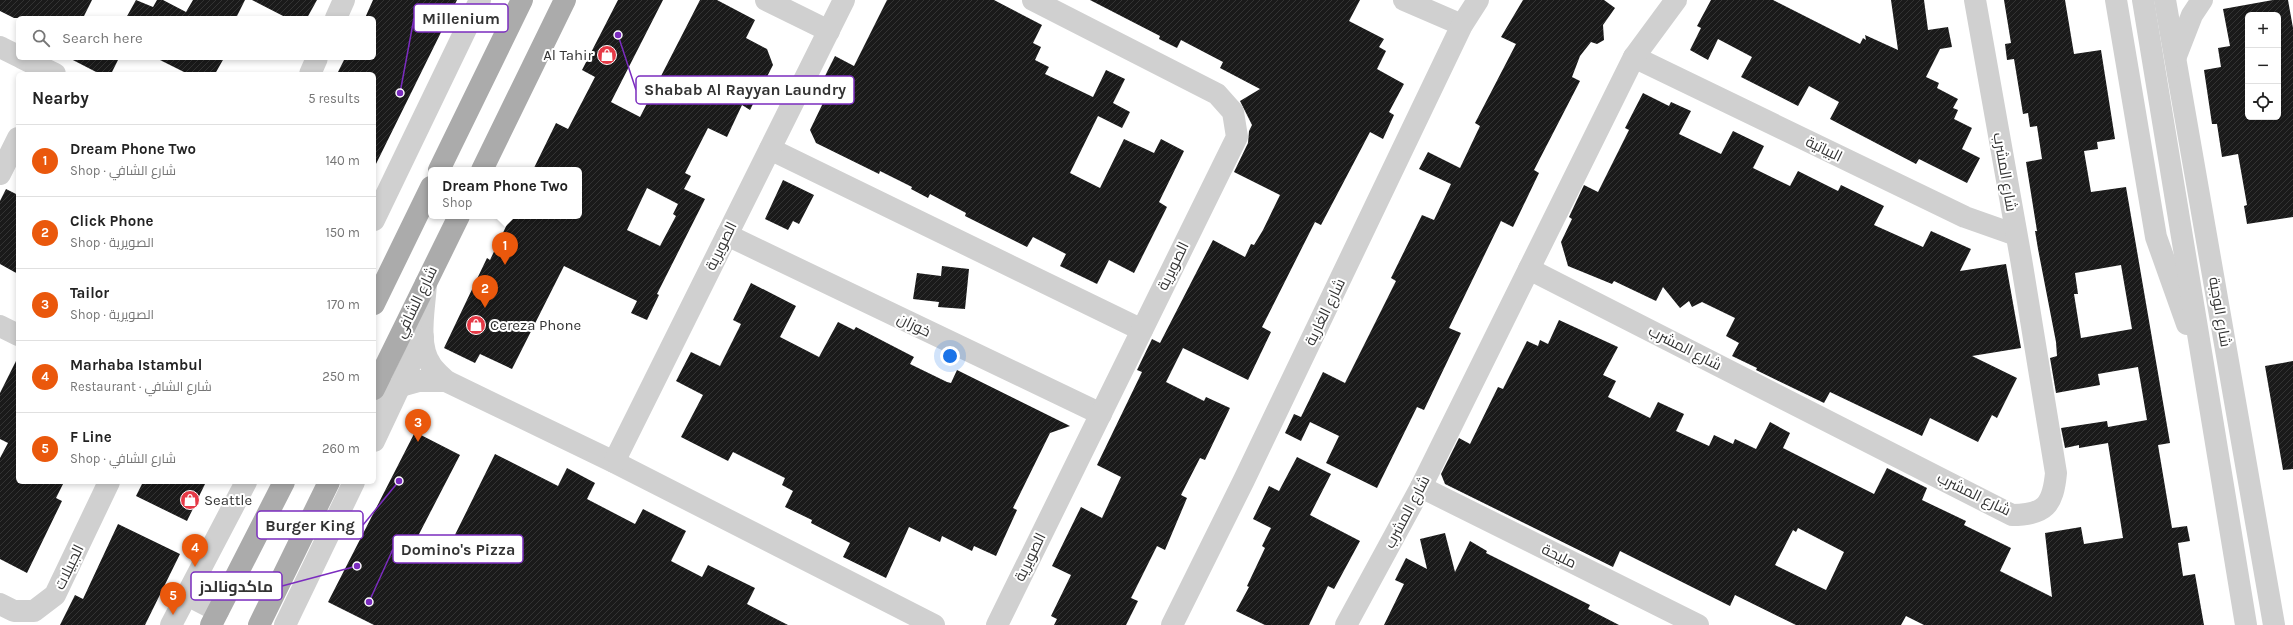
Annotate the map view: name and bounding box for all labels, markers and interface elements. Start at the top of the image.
callout: Millenium [414,4,508,32]
text: Millenium [422,9,500,28]
map controls [2245,12,2281,120]
button: + [2245,12,2281,48]
search box [16,16,376,60]
icon: search [30,27,52,49]
text: Search here [62,29,143,47]
shop icon: Al Tahir [596,44,618,66]
place label: Al Tahir [543,46,594,64]
button: − [2245,48,2281,84]
callout: Shabab Al Rayyan Laundry [636,76,854,104]
text: Shabab Al Rayyan Laundry [644,80,846,99]
button: locate [2245,84,2281,120]
text: Nearby [32,88,89,108]
text: 5 results [308,91,360,106]
street label: شارع المشرب [1987,131,2021,213]
street label: البياتية [1803,132,1845,166]
text: Dream Phone Two [70,140,196,158]
text: 1 [43,153,47,168]
text: 140 m [325,153,360,168]
text: Shop · شارع الشافي [70,163,176,178]
popup [428,167,582,219]
text: Dream Phone Two [442,177,568,195]
text: Shop [442,195,472,210]
text: Click Phone [70,212,153,230]
street label: الصويرية [702,219,740,273]
text: 2 [41,225,49,240]
text: 150 m [325,225,360,240]
pin: 1 [492,232,518,265]
text: Shop · الصويرية [70,235,154,250]
street label: الصويرية [1154,239,1192,293]
street label: شارع الشافي [391,263,444,342]
pin: 2 [472,275,498,308]
street label: شارع الغارية [1301,275,1351,349]
street label: شارع الوجبة [2203,276,2235,349]
text: Tailor [70,284,109,302]
text: 3 [41,297,49,312]
text: 170 m [327,297,360,312]
text: Shop · الصويرية [70,307,154,322]
street label: خوزان [894,309,934,342]
shop icon: Cereza Phone [465,314,487,336]
place label: Cereza Phone [490,316,581,334]
street label: شارع المشرب [1644,322,1725,376]
your location [940,346,960,366]
text: Marhaba Istambul [70,356,202,374]
text: 4 [41,369,49,384]
text: 250 m [322,369,360,384]
text: Restaurant · شارع الشافي [70,379,212,394]
pin: 3 [405,409,431,442]
text: F Line [70,428,112,446]
text: 5 [41,441,49,456]
text: 260 m [322,441,360,456]
text: Shop · شارع الشافي [70,451,176,466]
street label: شارع المشرب [1933,468,2014,521]
street label: شارع المشرب [1380,472,1435,552]
shop icon: Seattle [179,489,201,511]
place label: Seattle [204,491,252,509]
callout: Burger King [257,511,363,539]
text: Burger King [265,516,355,535]
street label: الصويرية [1011,530,1049,584]
pin: 4 [182,534,208,567]
callout: Domino's Pizza [393,535,523,563]
text: Domino's Pizza [401,540,515,559]
street label: مليحة [1539,540,1579,572]
street label: الجبيلات [50,542,88,592]
callout: ماكدونالدز [191,572,282,600]
text: ماكدونالدز [198,577,273,596]
pin: 5 [160,582,186,615]

